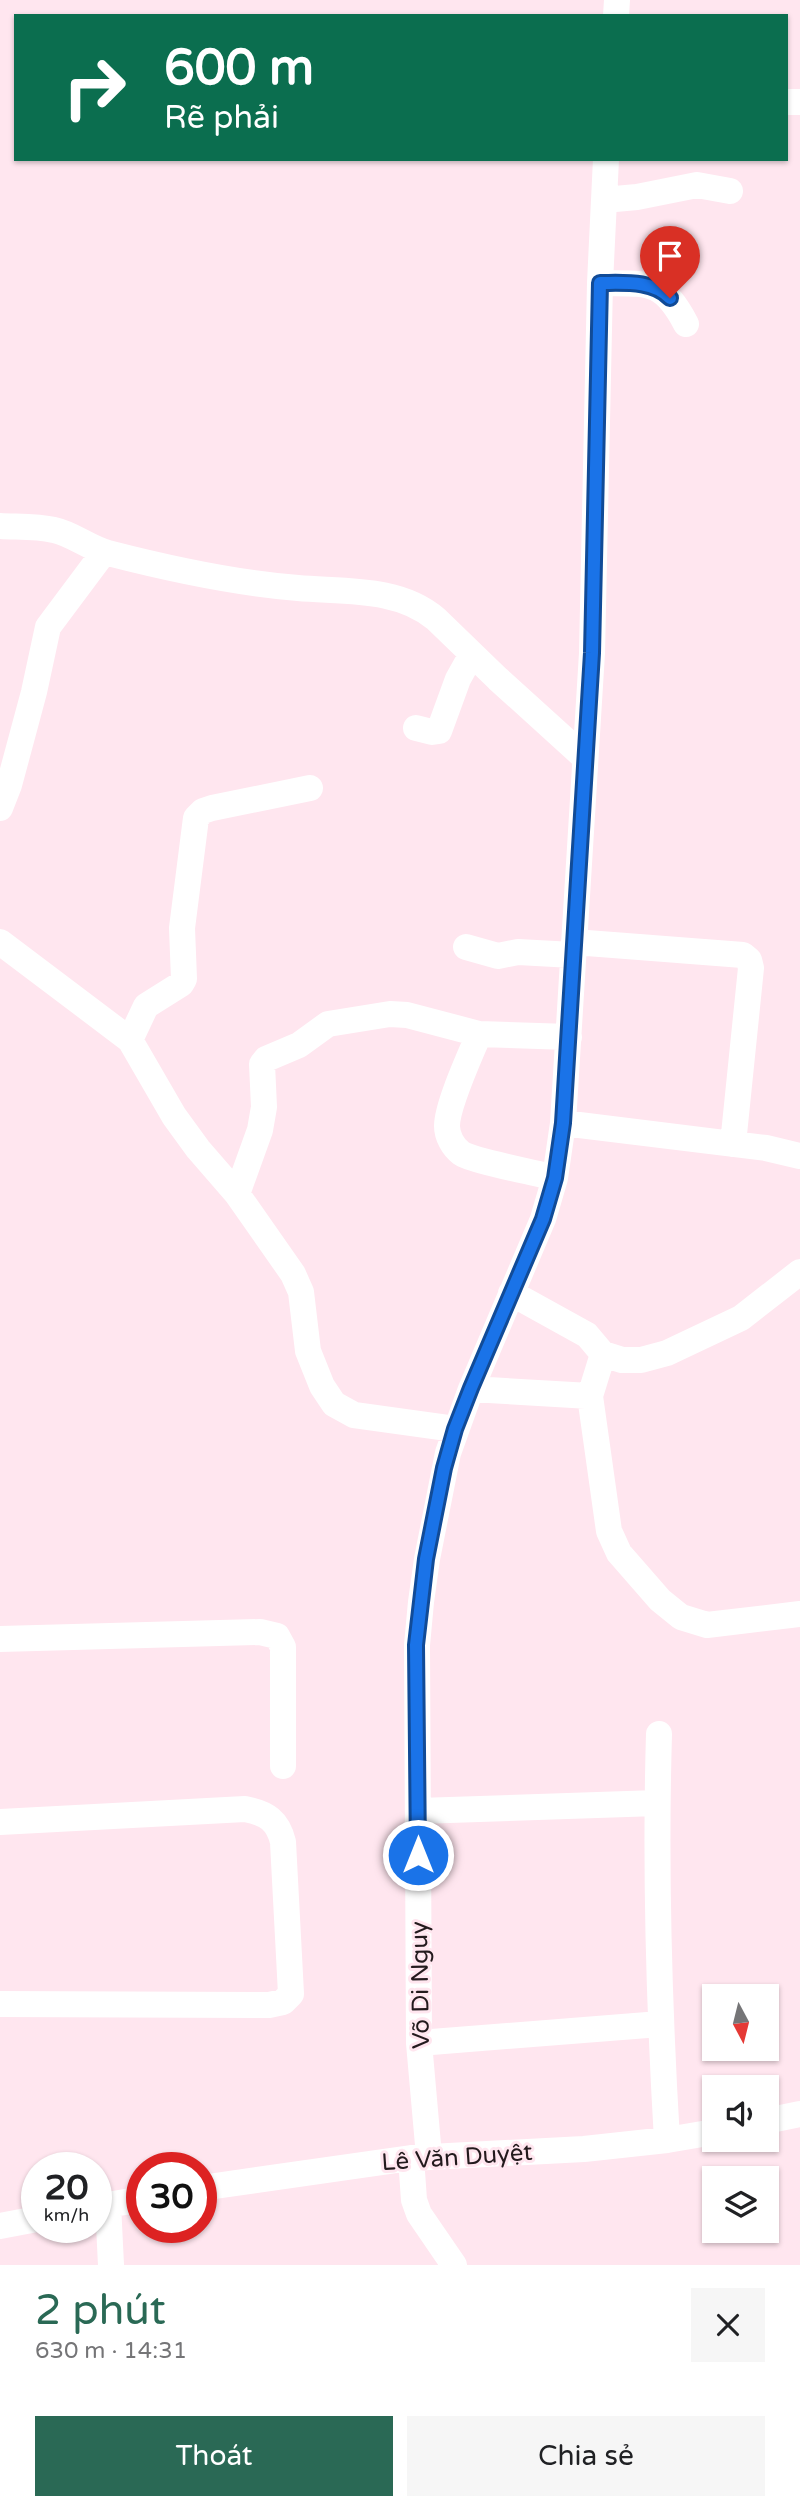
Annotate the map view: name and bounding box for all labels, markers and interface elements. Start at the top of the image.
text: 600 m [164,39,314,98]
icon: right [49,42,140,133]
text: Rẽ phải [164,99,279,137]
pin [640,226,700,298]
icon: arrive [651,237,689,275]
position arrow [381,1818,455,1892]
street label: Võ Di Nguy [405,1921,436,2049]
north arrow [702,1984,779,2062]
map controls [702,1984,779,2243]
button: sound [702,2075,779,2152]
street label: Lê Văn Duyệt [381,2138,533,2177]
speed limit sign: 30 [126,2152,217,2243]
button: layers [702,2166,779,2243]
text: 20 [45,2167,88,2209]
text: km/h [44,2204,89,2226]
text: 2 phút [35,2285,166,2336]
button: close [691,2288,765,2362]
text: 630 m · 14:31 [35,2337,187,2365]
button: Thoát [35,2416,393,2496]
button: Chia sẻ [407,2416,765,2496]

